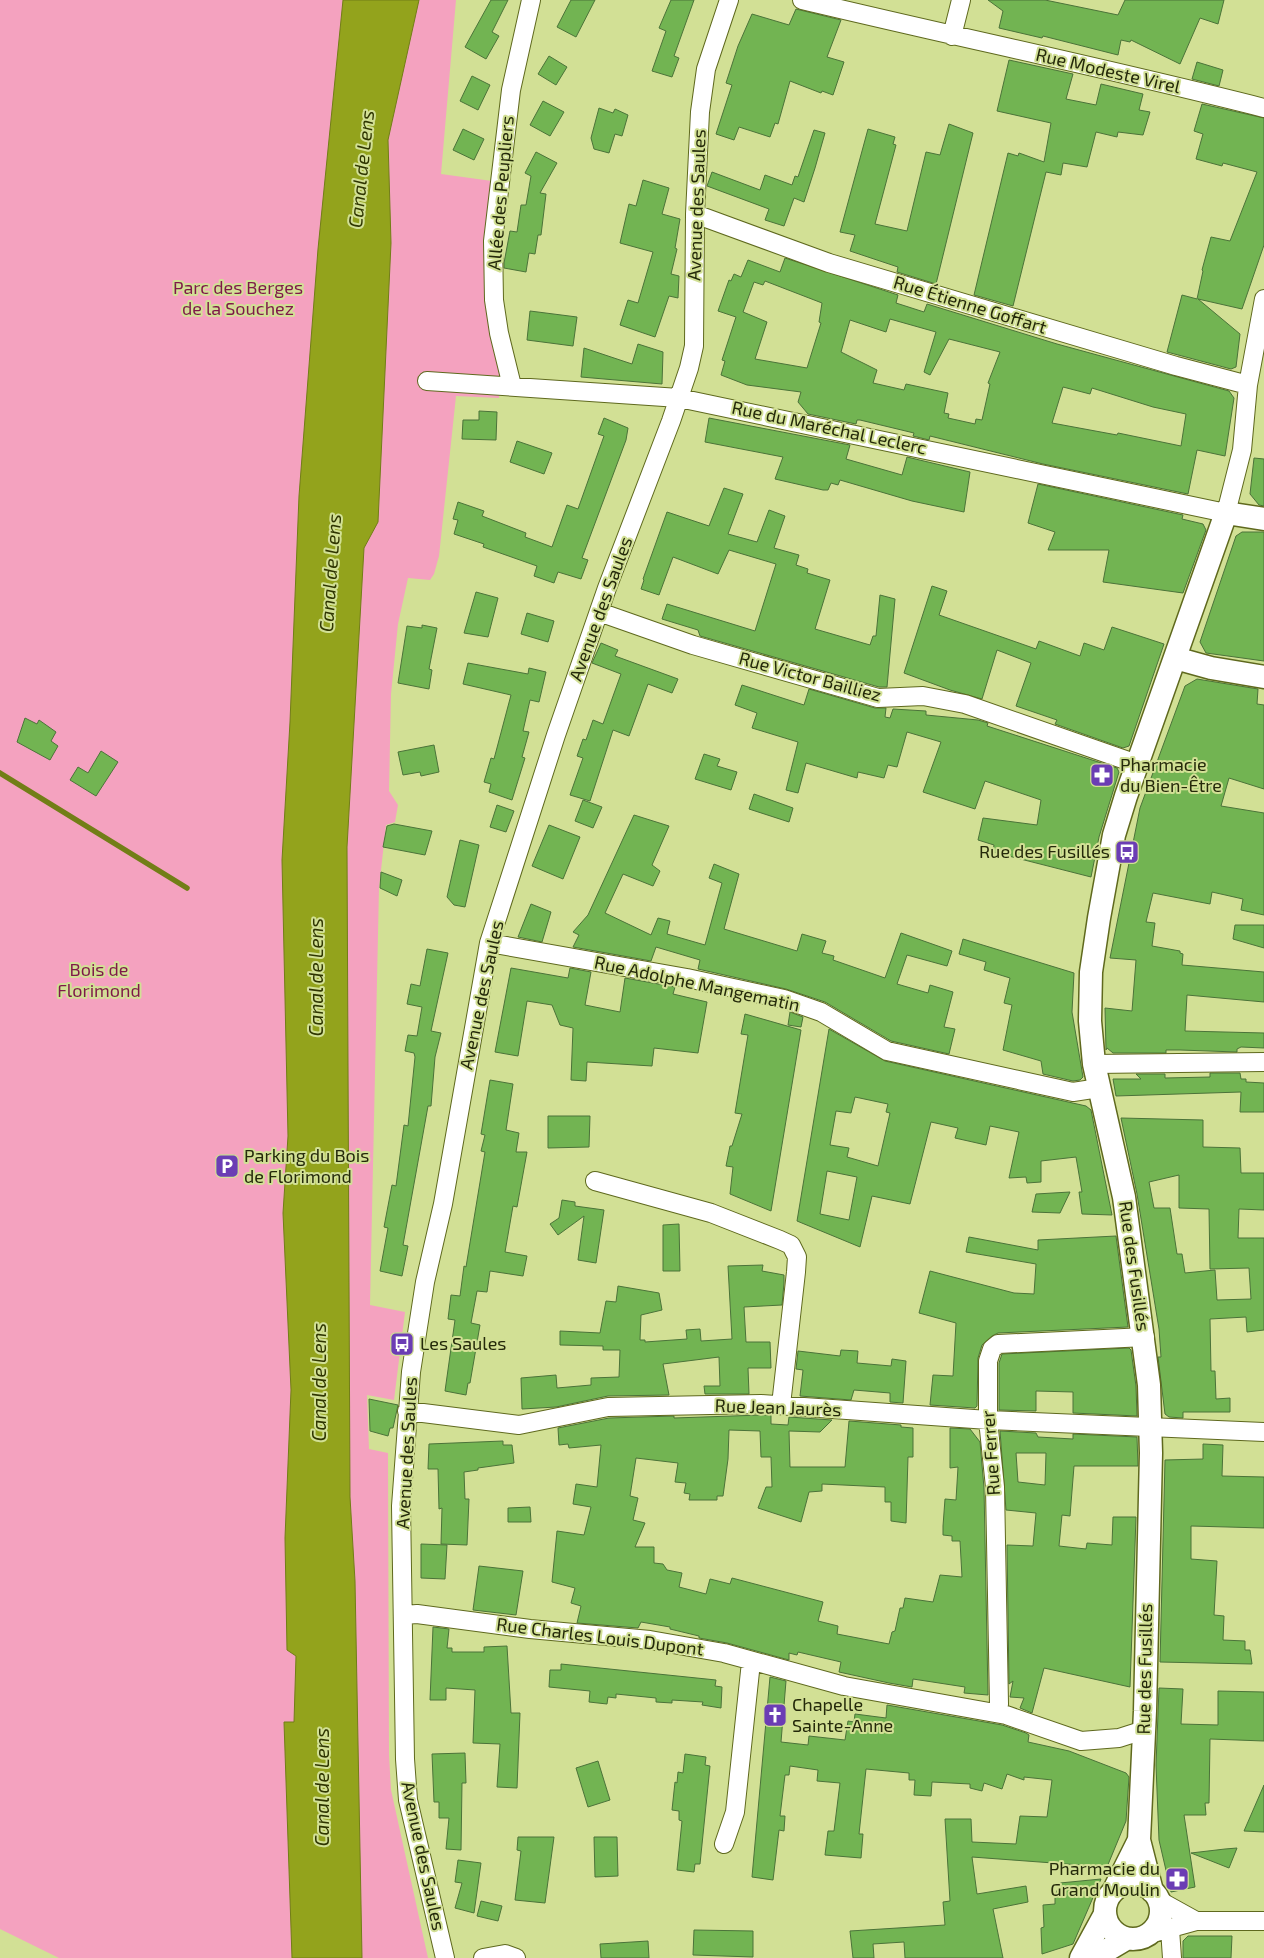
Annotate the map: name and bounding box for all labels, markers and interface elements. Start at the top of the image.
street label: Rue Modeste Virel [1034,43,1183,98]
water label: Canal de Lens [343,109,378,229]
street label: Allée des Peupliers [482,115,518,271]
street label: Avenue des Saules [682,129,710,281]
street label: Rue Étienne Goffart [891,270,1050,338]
park label: Parc des Berges de la Souchez [173,276,303,319]
street label: Rue du Maréchal Leclerc [730,396,929,458]
water label: Canal de Lens [314,513,345,633]
street label: Avenue des Saules [564,534,636,684]
street label: Rue Victor Bailliez [737,646,884,706]
place label: Pharmacie du Bien-Être [1120,753,1222,796]
pharmacy icon: Pharmacie du Bien-Être [1089,762,1115,788]
bus stop icon: Rue des Fusillés [1114,839,1140,865]
place label: Rue des Fusillés [979,840,1110,862]
water label: Canal de Lens [304,918,327,1036]
street label: Avenue des Saules [454,918,508,1071]
street label: Rue Adolphe Mangematin [592,950,802,1016]
park label: Bois de Florimond [57,958,141,1001]
place label: Parking du Bois de Florimond [244,1144,369,1187]
parking icon: Parking du Bois de Florimond [214,1153,240,1179]
street label: Rue des Fusillés [1115,1199,1155,1332]
water label: Canal de Lens [307,1323,330,1441]
bus stop icon: Les Saules [389,1331,415,1357]
place label: Les Saules [420,1332,506,1354]
street label: Avenue des Saules [391,1377,421,1529]
street label: Rue Jean Jaurès [714,1394,842,1420]
street label: Rue Ferrer [976,1410,1004,1496]
street label: Rue des Fusillés [1132,1603,1156,1735]
street label: Rue Charles Louis Dupont [495,1612,705,1660]
place label: Chapelle Sainte-Anne [792,1693,893,1736]
church icon: Chapelle Sainte-Anne [762,1702,788,1728]
water label: Canal de Lens [310,1728,333,1846]
street label: Avenue des Saules [397,1779,451,1932]
place label: Pharmacie du Grand Moulin [1049,1857,1160,1900]
pharmacy icon: Pharmacie du Grand Moulin [1164,1866,1190,1892]

